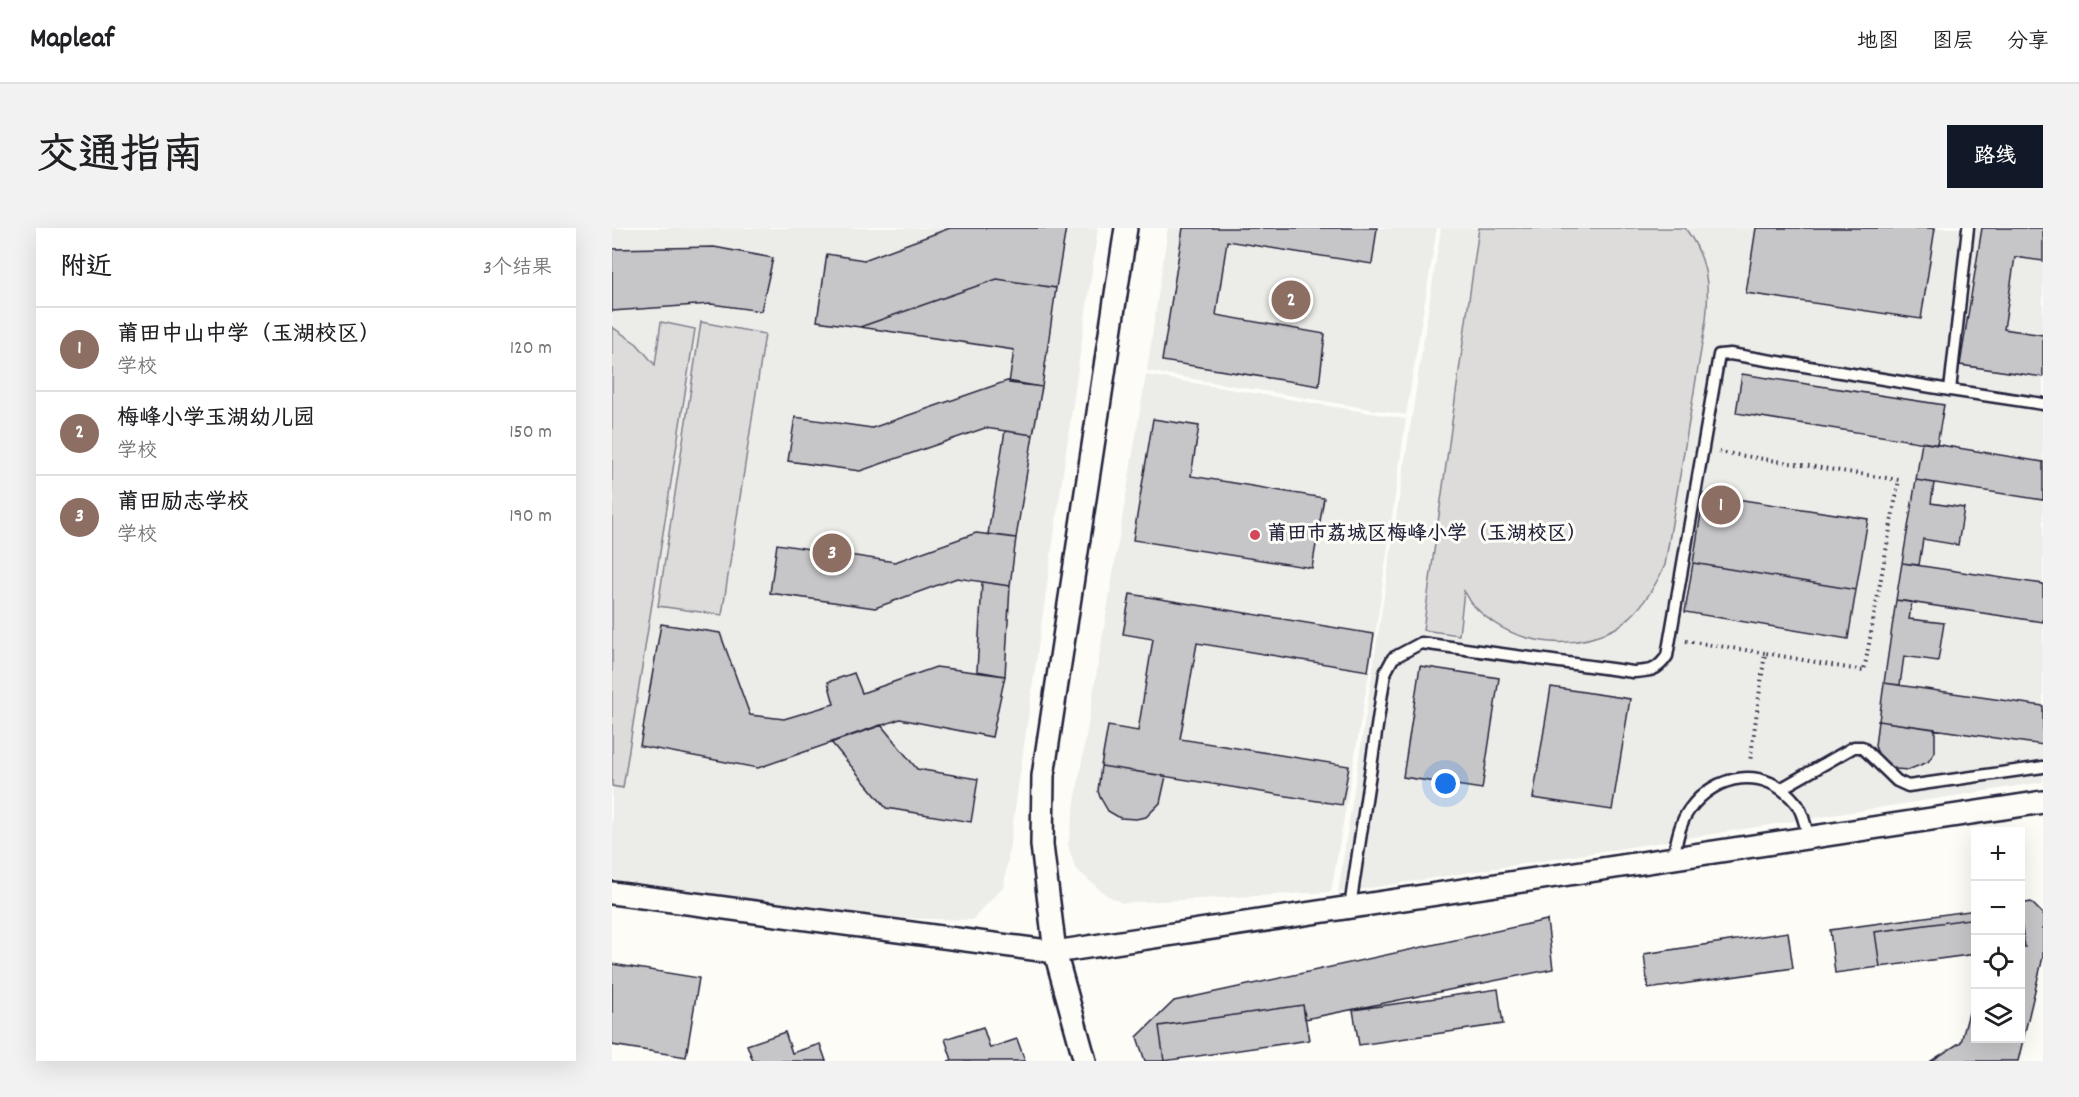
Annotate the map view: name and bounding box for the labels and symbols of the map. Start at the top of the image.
pin: 2 [1272,278,1310,322]
pin: 1 [1702,482,1740,528]
place label: 莆田市荔城区梅峰小学（玉湖校区） [1267,521,1587,549]
marker: 莆田市荔城区梅峰小学（玉湖校区） [1248,528,1262,542]
pin: 3 [812,530,852,576]
your location [1431,769,1460,798]

